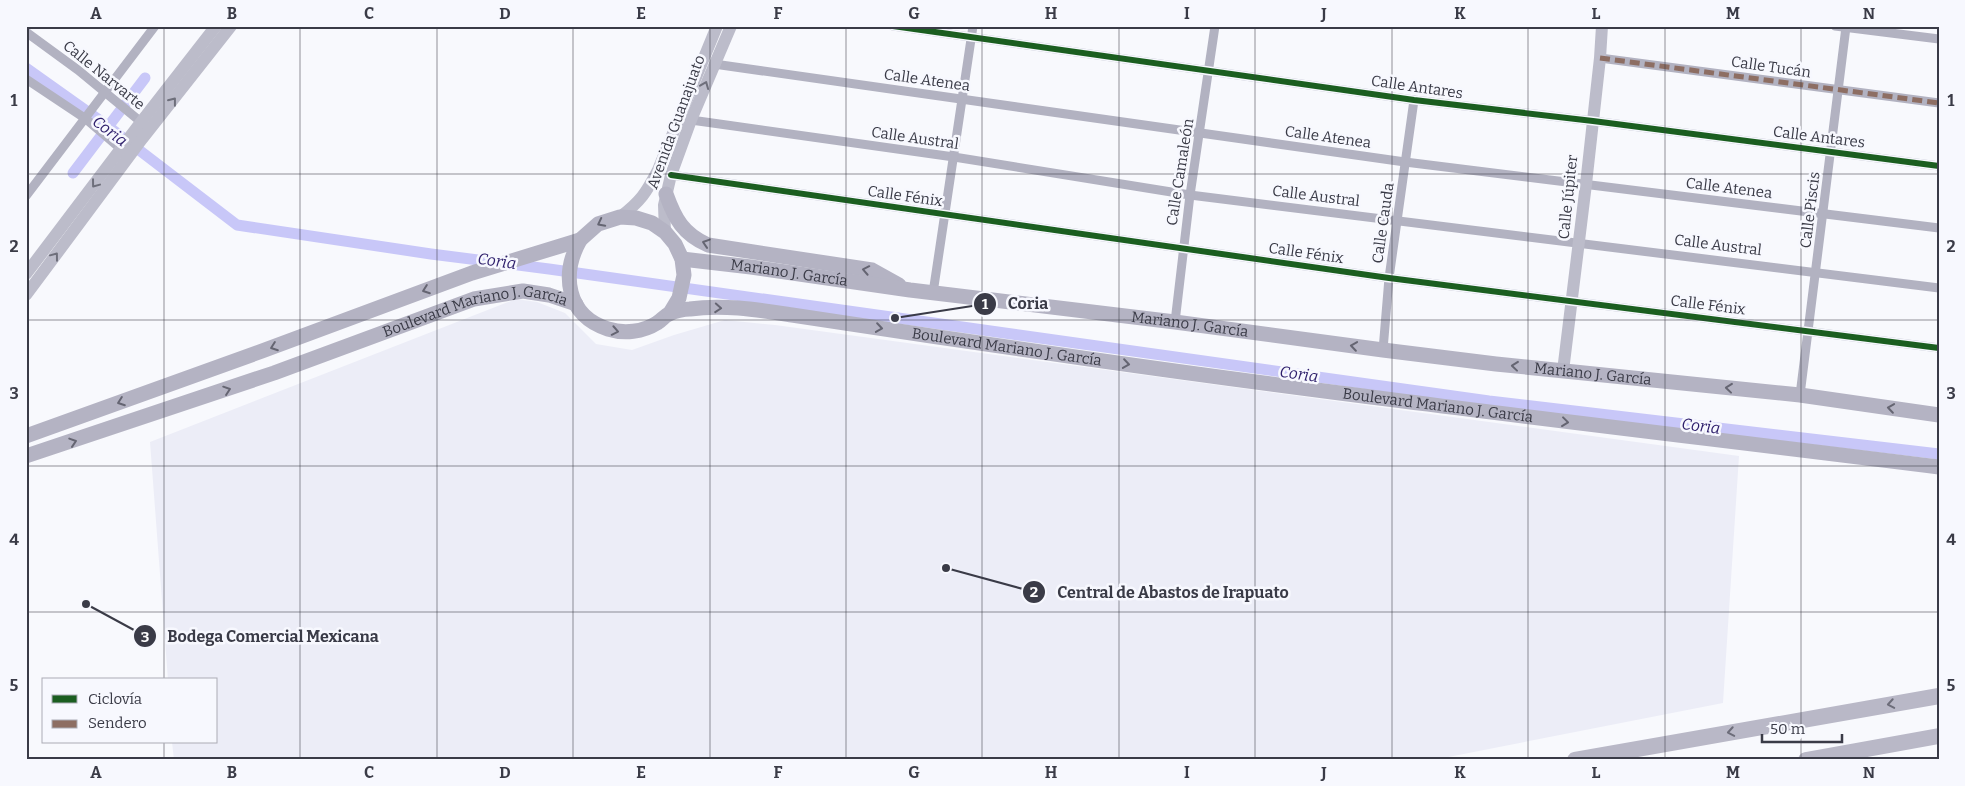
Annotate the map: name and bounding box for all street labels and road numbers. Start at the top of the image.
street label: Calle Narvarte [60,37,148,113]
street label: Calle Tucán [1730,52,1813,82]
street label: Avenida Guanajuato [643,53,709,191]
street label: Calle Atenea [883,65,971,95]
street label: Calle Antares [1370,72,1464,102]
street label: Calle Camaleón [1163,117,1197,227]
street label: Calle Atenea [1284,122,1372,152]
street label: Calle Antares [1772,122,1866,152]
street label: Calle Austral [870,123,960,153]
street label: Calle Júpiter [1555,153,1581,240]
street label: Calle Piscis [1796,171,1824,249]
street label: Calle Atenea [1685,174,1773,202]
street label: Calle Fénix [866,182,944,210]
street label: Calle Austral [1271,182,1361,210]
street label: Calle Cauda [1368,182,1398,264]
street label: Calle Austral [1673,231,1763,259]
street label: Calle Fénix [1267,239,1345,267]
street label: Mariano J. García [730,256,849,290]
street label: Boulevard Mariano J. García [380,282,570,341]
street label: Calle Fénix [1670,291,1747,319]
street label: Mariano J. García [1130,308,1249,341]
street label: Boulevard Mariano J. García [911,324,1103,370]
street label: Mariano J. García [1533,359,1652,389]
street label: Boulevard Mariano J. García [1342,384,1534,426]

